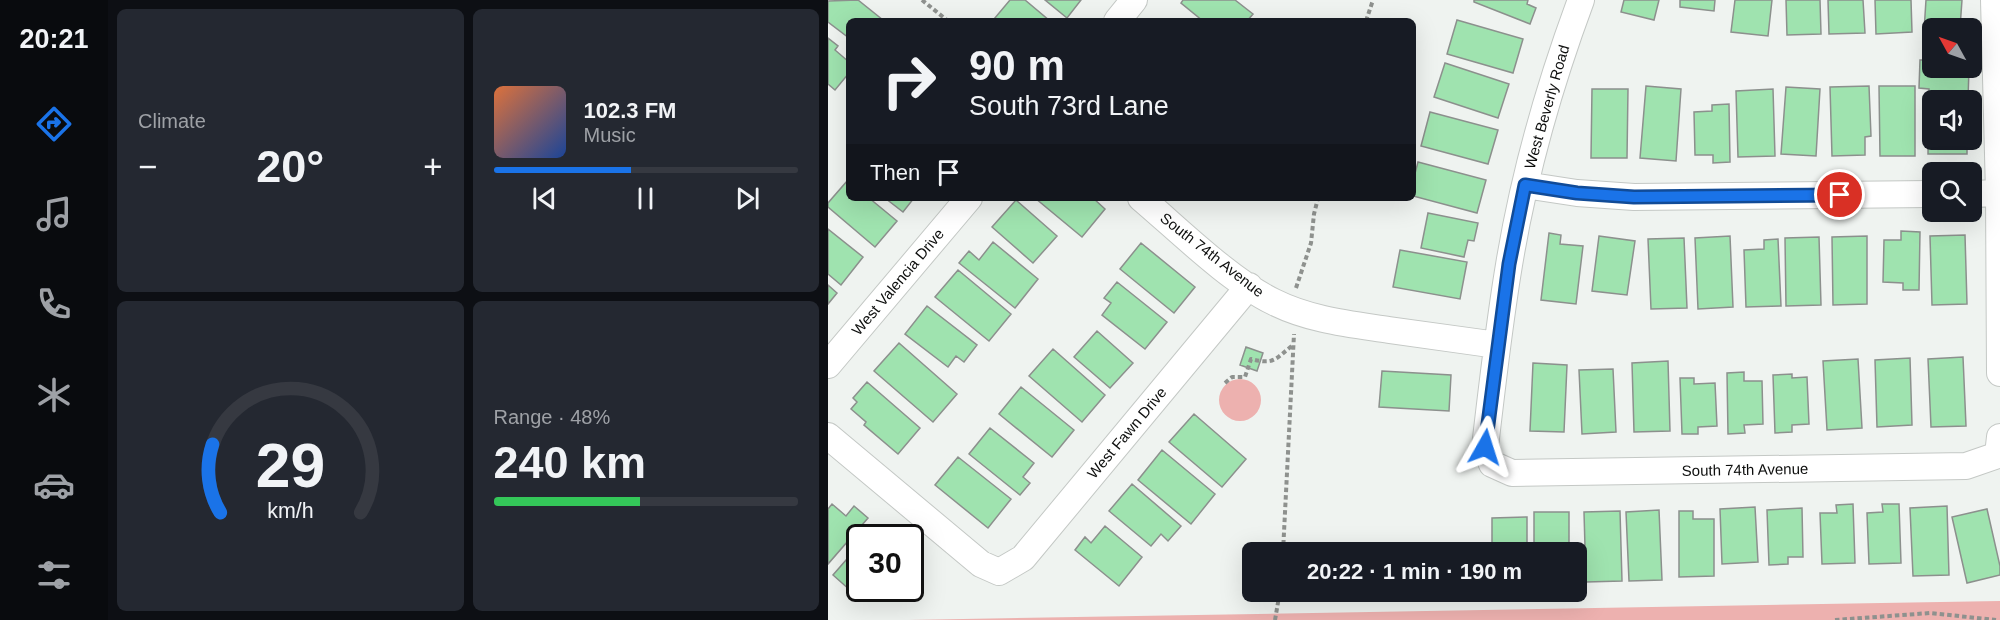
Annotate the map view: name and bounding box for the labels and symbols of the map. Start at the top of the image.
north arrow [1922,18,1982,78]
street label: West Beverly Road [1521,43,1572,171]
pin [1814,169,1865,220]
street label: South 74th Avenue [1157,209,1267,300]
street label: West Valencia Drive [848,225,947,338]
street label: West Fawn Drive [1083,384,1170,482]
position arrow [1453,415,1517,479]
street label: South 74th Avenue [1682,460,1808,479]
speed limit sign: 30 [846,524,924,602]

